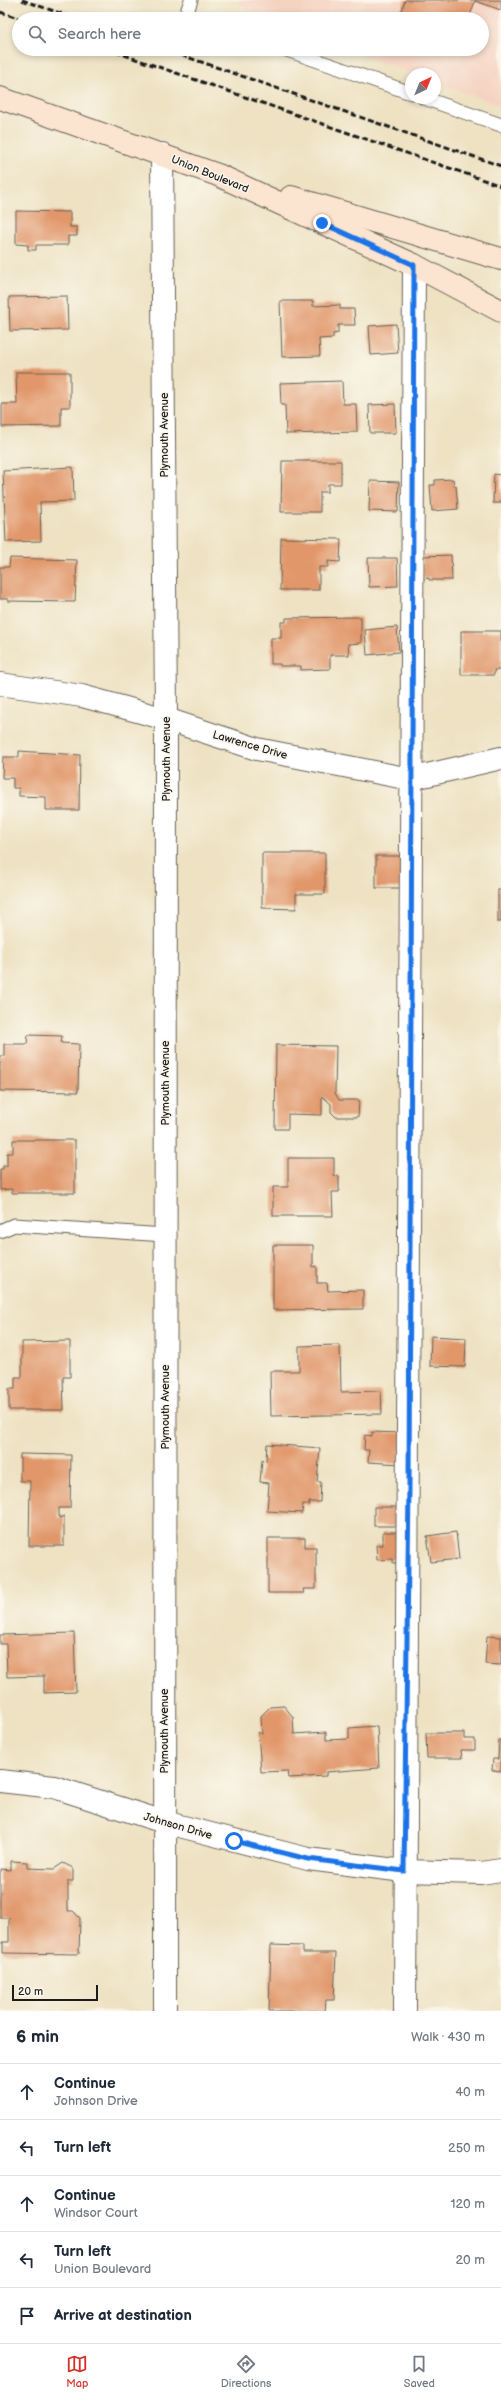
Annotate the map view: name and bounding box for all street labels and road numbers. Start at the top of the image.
street label: Union Boulevard [169,153,251,195]
street label: Plymouth Avenue [158,392,171,478]
street label: Plymouth Avenue [160,716,173,802]
street label: Lawrence Drive [211,728,289,762]
street label: Plymouth Avenue [159,1040,172,1126]
street label: Plymouth Avenue [159,1364,172,1450]
street label: Plymouth Avenue [158,1688,171,1774]
street label: Johnson Drive [142,1810,214,1842]

